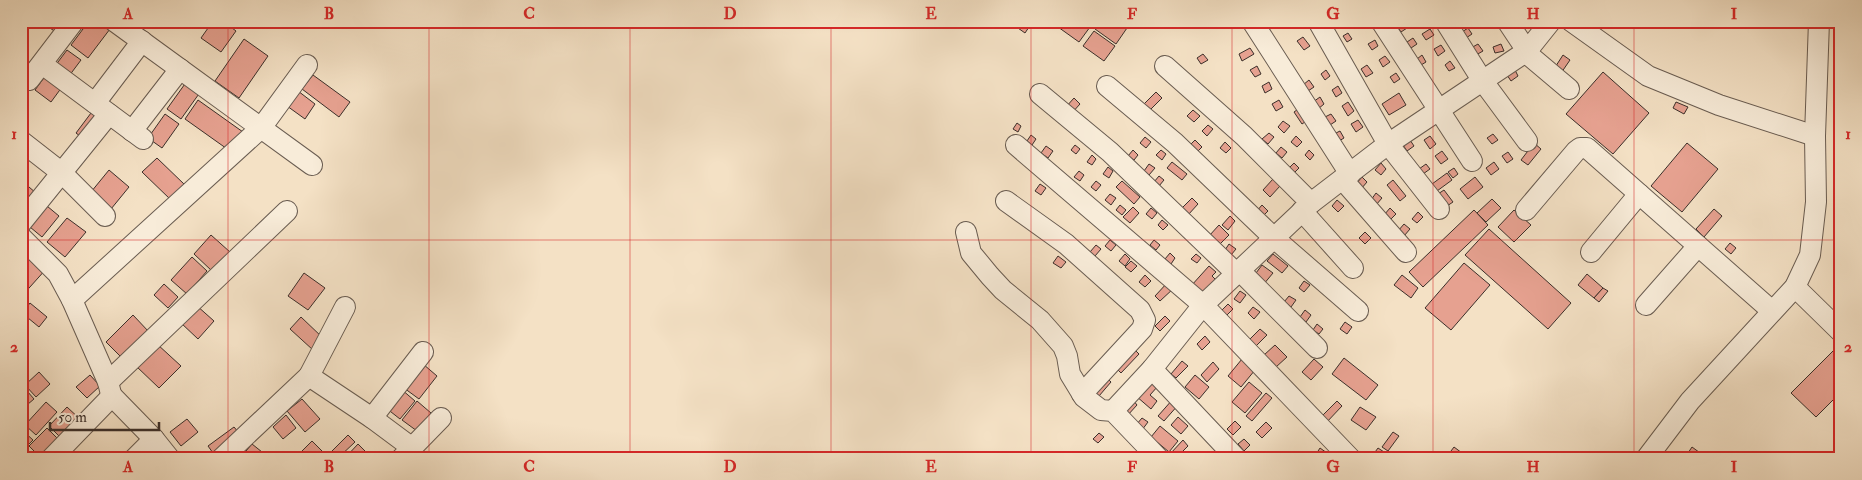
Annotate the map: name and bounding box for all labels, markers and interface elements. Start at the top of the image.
text: A [122,4,134,24]
text: B [324,4,334,24]
text: C [523,4,535,24]
text: D [723,4,737,24]
text: E [925,4,937,24]
text: F [1127,4,1137,24]
text: G [1326,4,1340,24]
text: H [1526,4,1540,24]
text: I [1731,4,1738,24]
text: 1 [11,124,17,144]
text: 1 [1845,124,1851,144]
text: 2 [10,337,18,357]
text: 2 [1844,337,1852,357]
scale bar [50,400,159,432]
text: 50 m [58,408,87,427]
text: A [122,457,134,477]
text: B [324,457,334,477]
text: C [523,457,535,477]
text: D [723,457,737,477]
text: E [925,457,937,477]
text: F [1127,457,1137,477]
text: G [1326,457,1340,477]
text: H [1526,457,1540,477]
text: I [1731,457,1738,477]

